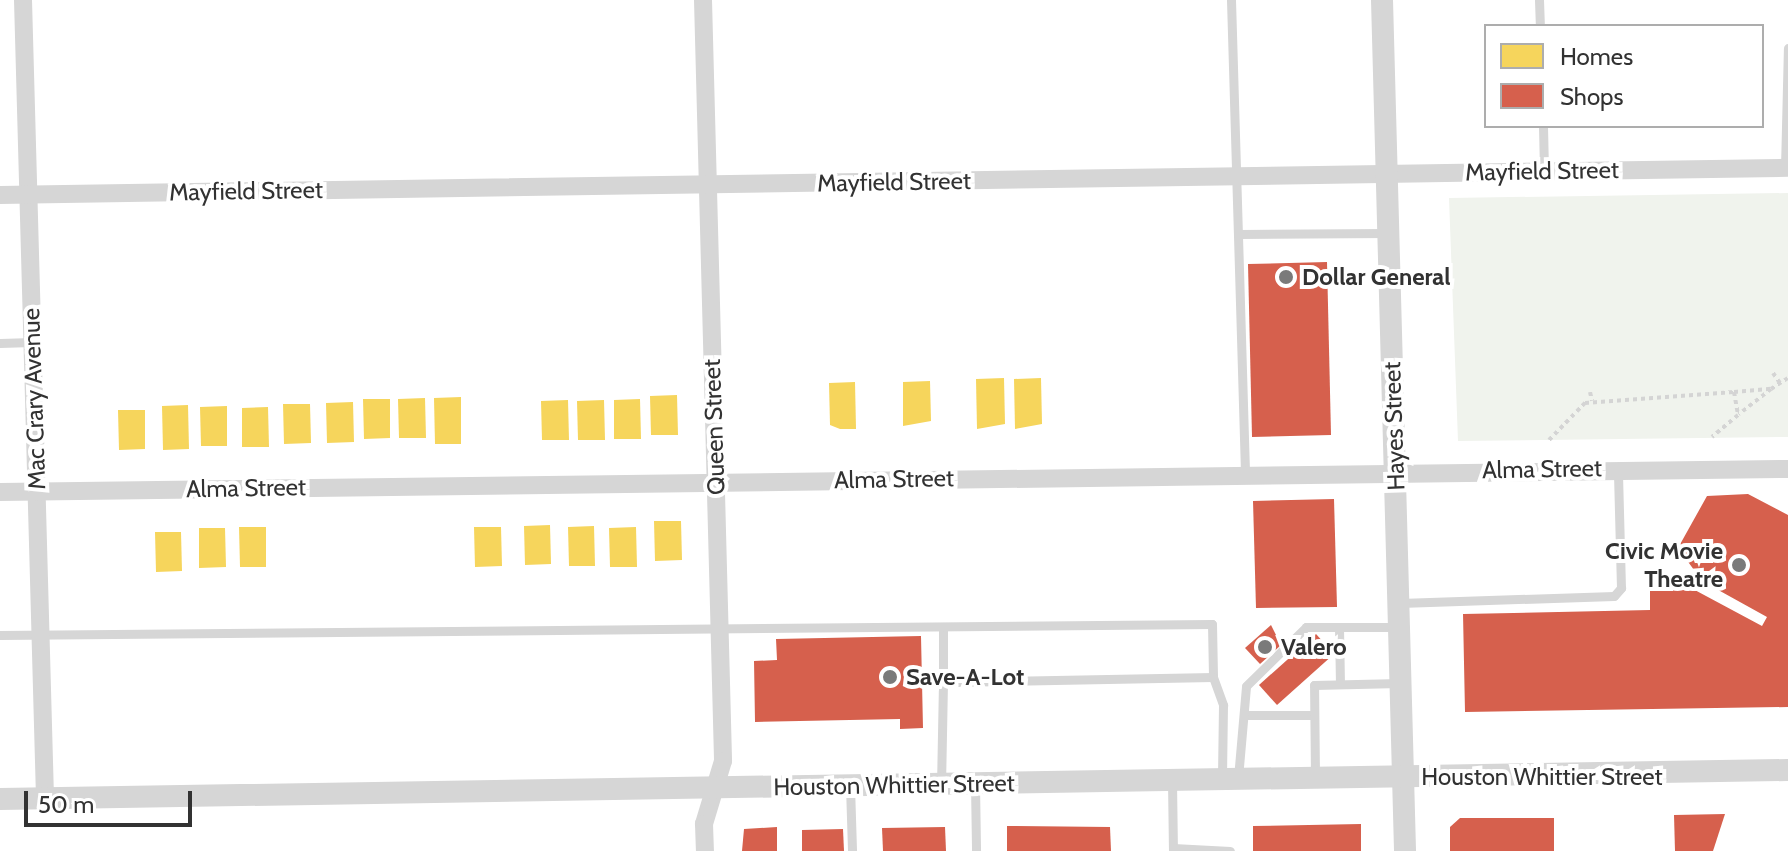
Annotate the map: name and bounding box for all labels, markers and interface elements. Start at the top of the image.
legend [1484,24,1764,128]
text: Homes [1560,42,1633,71]
text: Shops [1560,82,1623,111]
street label: Mayfield Street [1465,155,1619,187]
street label: Mayfield Street [817,166,971,198]
street label: Mayfield Street [169,175,323,207]
place label: Dollar General [1302,263,1451,291]
marker: Dollar General [1277,268,1295,286]
street label: Mac Crary Avenue [16,308,52,490]
street label: Queen Street [697,359,731,495]
street label: Hayes Street [1377,361,1411,491]
street label: Alma Street [1482,454,1602,484]
street label: Alma Street [834,464,954,494]
street label: Alma Street [186,473,306,503]
place label: Civic Movie Theatre [1605,537,1723,593]
marker: Civic Movie Theatre [1730,556,1748,574]
place label: Valero [1281,633,1347,661]
marker: Valero [1256,638,1274,656]
place label: Save-A-Lot [906,663,1024,691]
marker: Save-A-Lot [881,668,899,686]
street label: Houston Whittier Street [1421,763,1663,791]
street label: Houston Whittier Street [773,768,1015,802]
scale bar [28,775,196,825]
text: 50 m [38,790,94,819]

